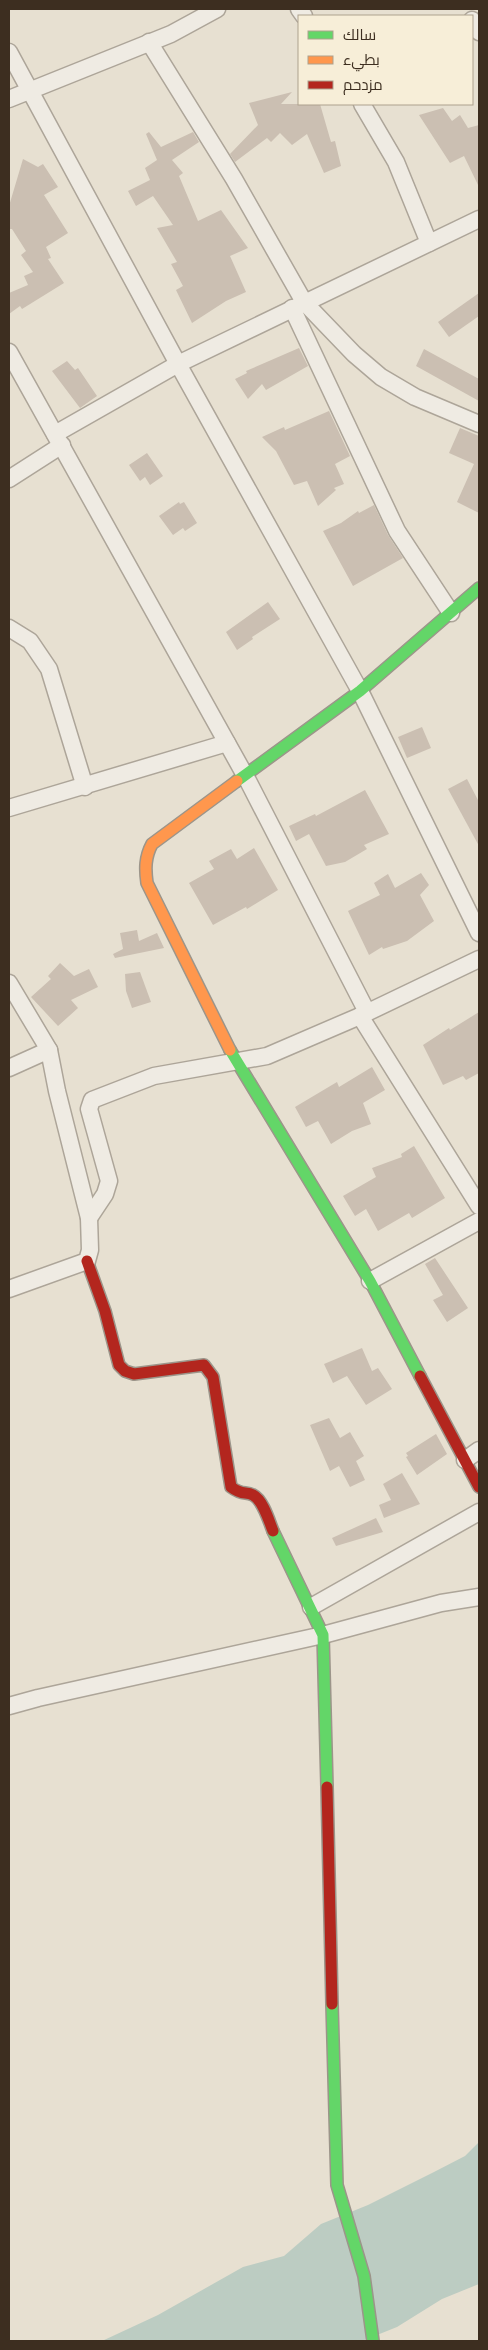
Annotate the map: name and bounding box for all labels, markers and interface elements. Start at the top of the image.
legend [298,15,473,105]
text: سالك [343,26,376,44]
text: بطيء [343,51,380,72]
text: مزدحم [343,76,383,95]

